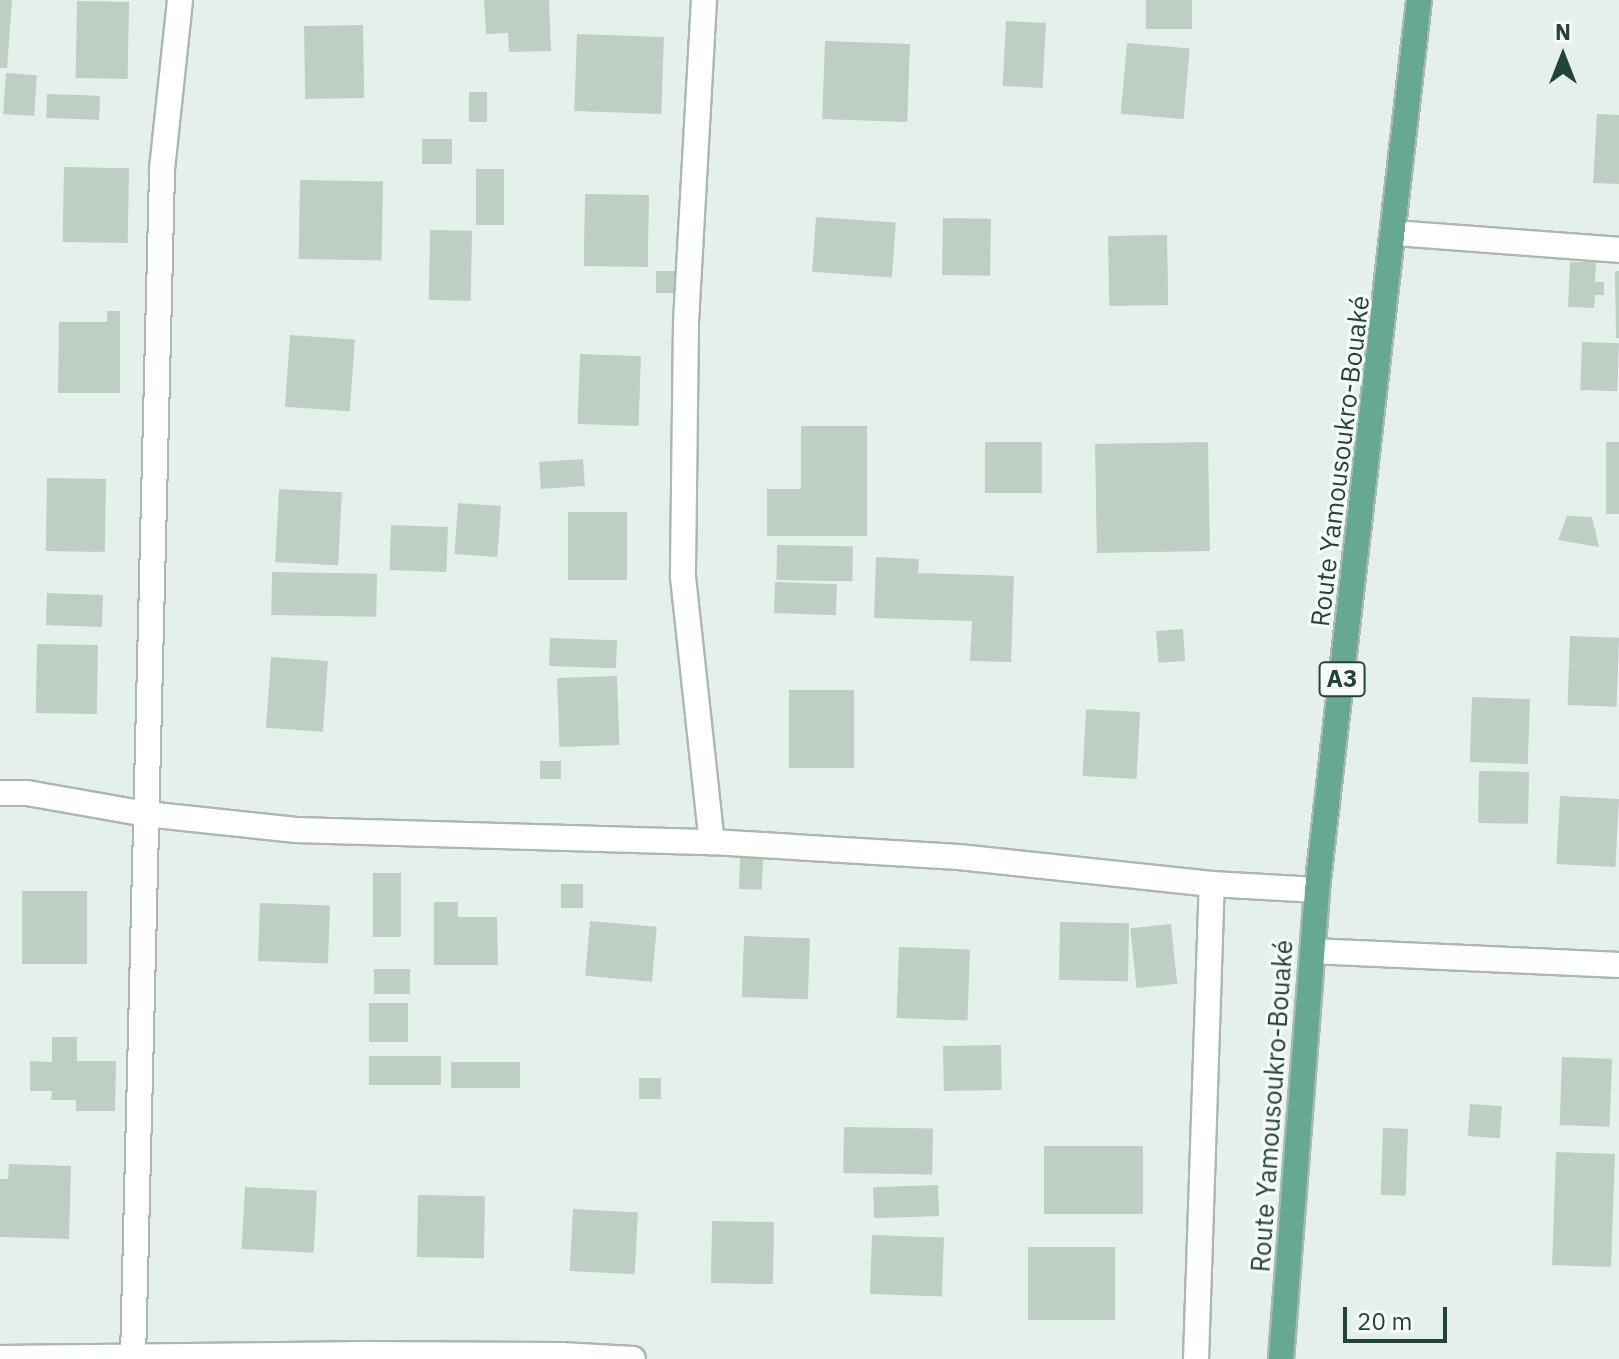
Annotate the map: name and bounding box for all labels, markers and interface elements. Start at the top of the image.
north arrow [1523,16,1603,96]
text: N [1555,17,1571,46]
street label: Route Yamousoukro-Bouaké [1304,294,1376,628]
road number: A3 [1318,659,1366,699]
street label: Route Yamousoukro-Bouaké [1245,939,1299,1273]
scale bar [1347,1291,1451,1341]
text: 20 m [1357,1305,1412,1337]

